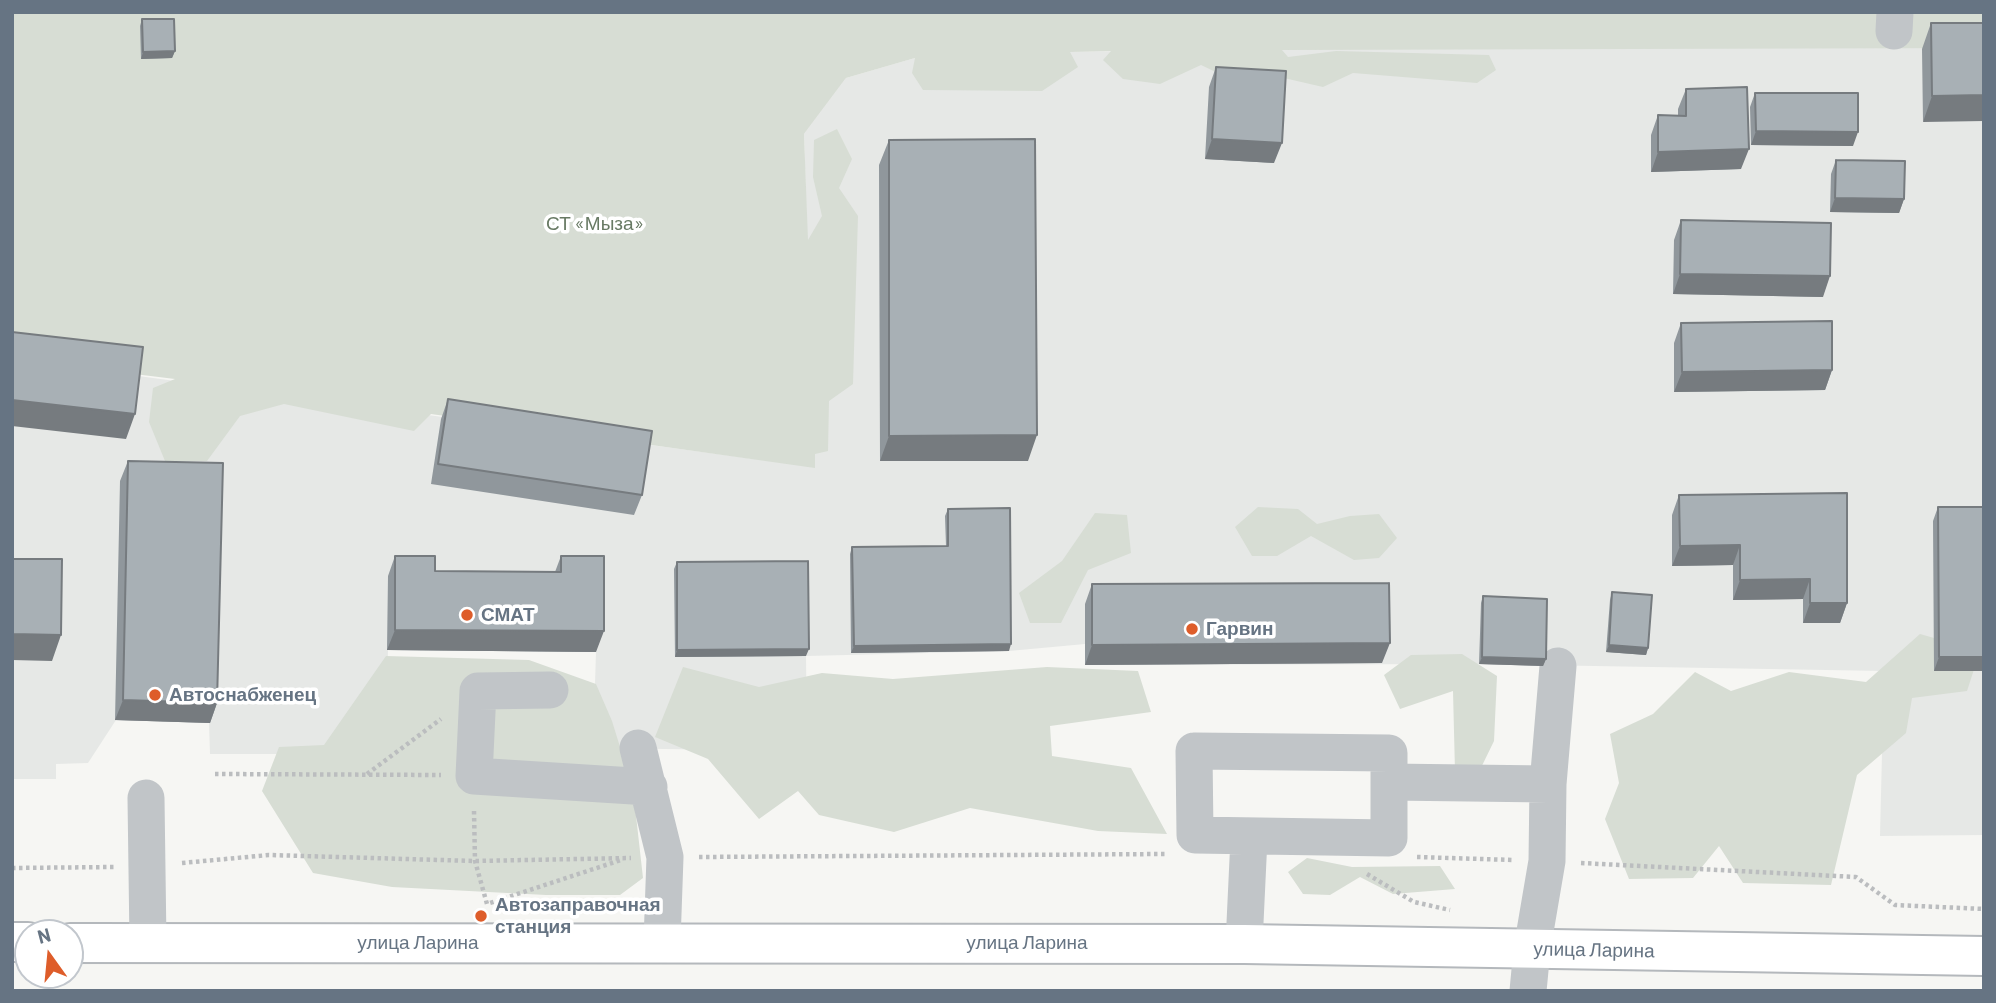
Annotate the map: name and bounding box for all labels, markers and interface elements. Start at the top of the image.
park label: СТ «Мыза» [546,213,644,235]
place label: СМАТ [481,604,535,626]
marker: СМАТ [459,607,475,623]
place label: Гарвин [1206,618,1274,640]
marker: Гарвин [1184,621,1200,637]
place label: Автоснабженец [169,684,316,706]
marker: Автоснабженец [147,687,163,703]
place label: Автозаправочная станция [495,894,661,938]
marker: Автозаправочная станция [473,908,489,924]
north arrow [14,919,84,989]
text: N [35,922,53,948]
street label: улица Ларина [357,932,479,954]
street label: улица Ларина [966,932,1088,954]
street label: улица Ларина [1533,938,1655,962]

